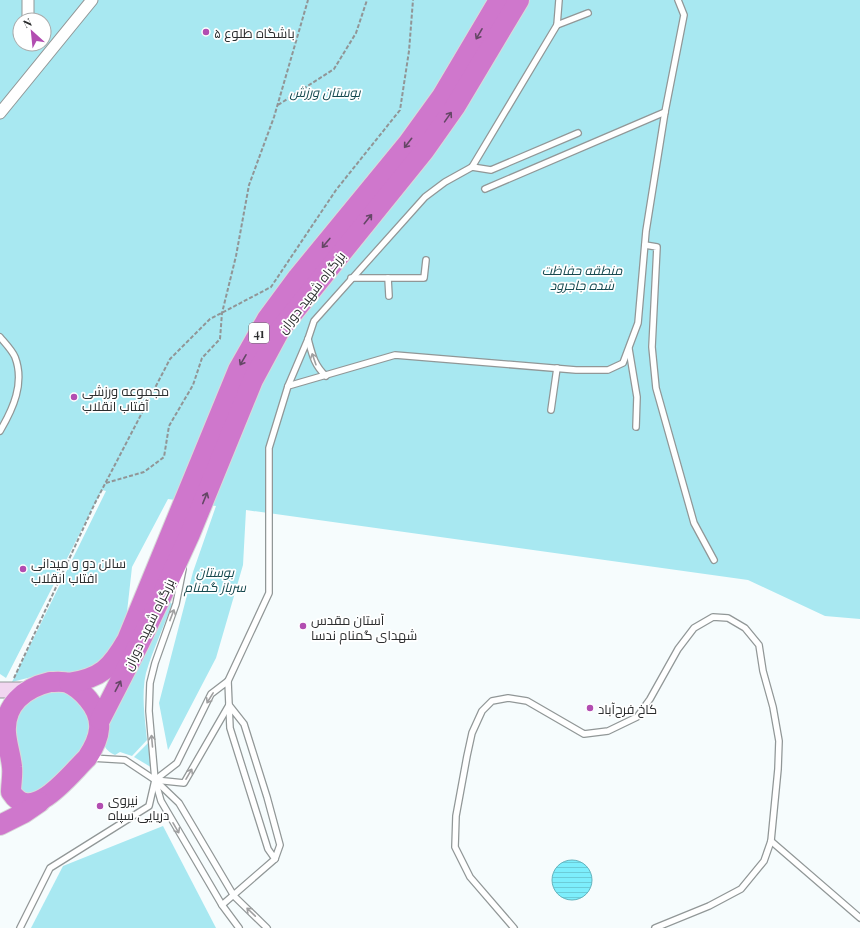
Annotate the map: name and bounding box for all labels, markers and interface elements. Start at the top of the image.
north arrow [12,12,52,52]
text: N [20,14,34,31]
place label: باشگاه طلوع ۵ [214,24,295,42]
marker: باشگاه طلوع ۵ [201,27,211,37]
one-way arrow [475,28,483,40]
park label: بوستان ورزش [289,83,362,101]
one-way arrow [444,111,452,122]
one-way arrow [404,137,412,148]
one-way arrow [364,214,373,224]
one-way arrow [321,238,330,248]
street label: بزرگراه شهید دوران [273,247,349,337]
park label: منطقه حفاظت شده جاجرود [542,261,623,293]
road number: 41 [249,323,269,343]
one-way arrow [238,354,246,366]
one-way arrow [309,354,317,366]
place label: مجموعه ورزشی آفتاب انقلاب [82,382,169,414]
marker: مجموعه ورزشی آفتاب انقلاب [69,392,79,402]
one-way arrow [201,492,209,504]
place label: سالن دو و میدانی افتاب انقلاب [31,554,126,586]
park label: بوستان سرباز گمنام [183,563,246,597]
marker: سالن دو و میدانی افتاب انقلاب [18,564,28,574]
street label: بزرگراه شهید دوران [118,575,178,673]
one-way arrow [169,609,177,621]
place label: آستان مقدس شهدای گمنام ندسا [311,611,417,645]
marker: آستان مقدس شهدای گمنام ندسا [298,621,308,631]
one-way arrow [114,680,122,692]
one-way arrow [206,692,214,704]
place label: کاخ فرح‌آباد [598,700,657,718]
marker: کاخ فرح‌آباد [585,703,595,713]
one-way arrow [149,735,156,748]
one-way arrow [185,768,193,780]
place label: نیروی دریایی سپاه [108,791,169,824]
marker: نیروی دریایی سپاه [95,801,105,811]
one-way arrow [173,822,181,834]
one-way arrow [246,907,256,917]

